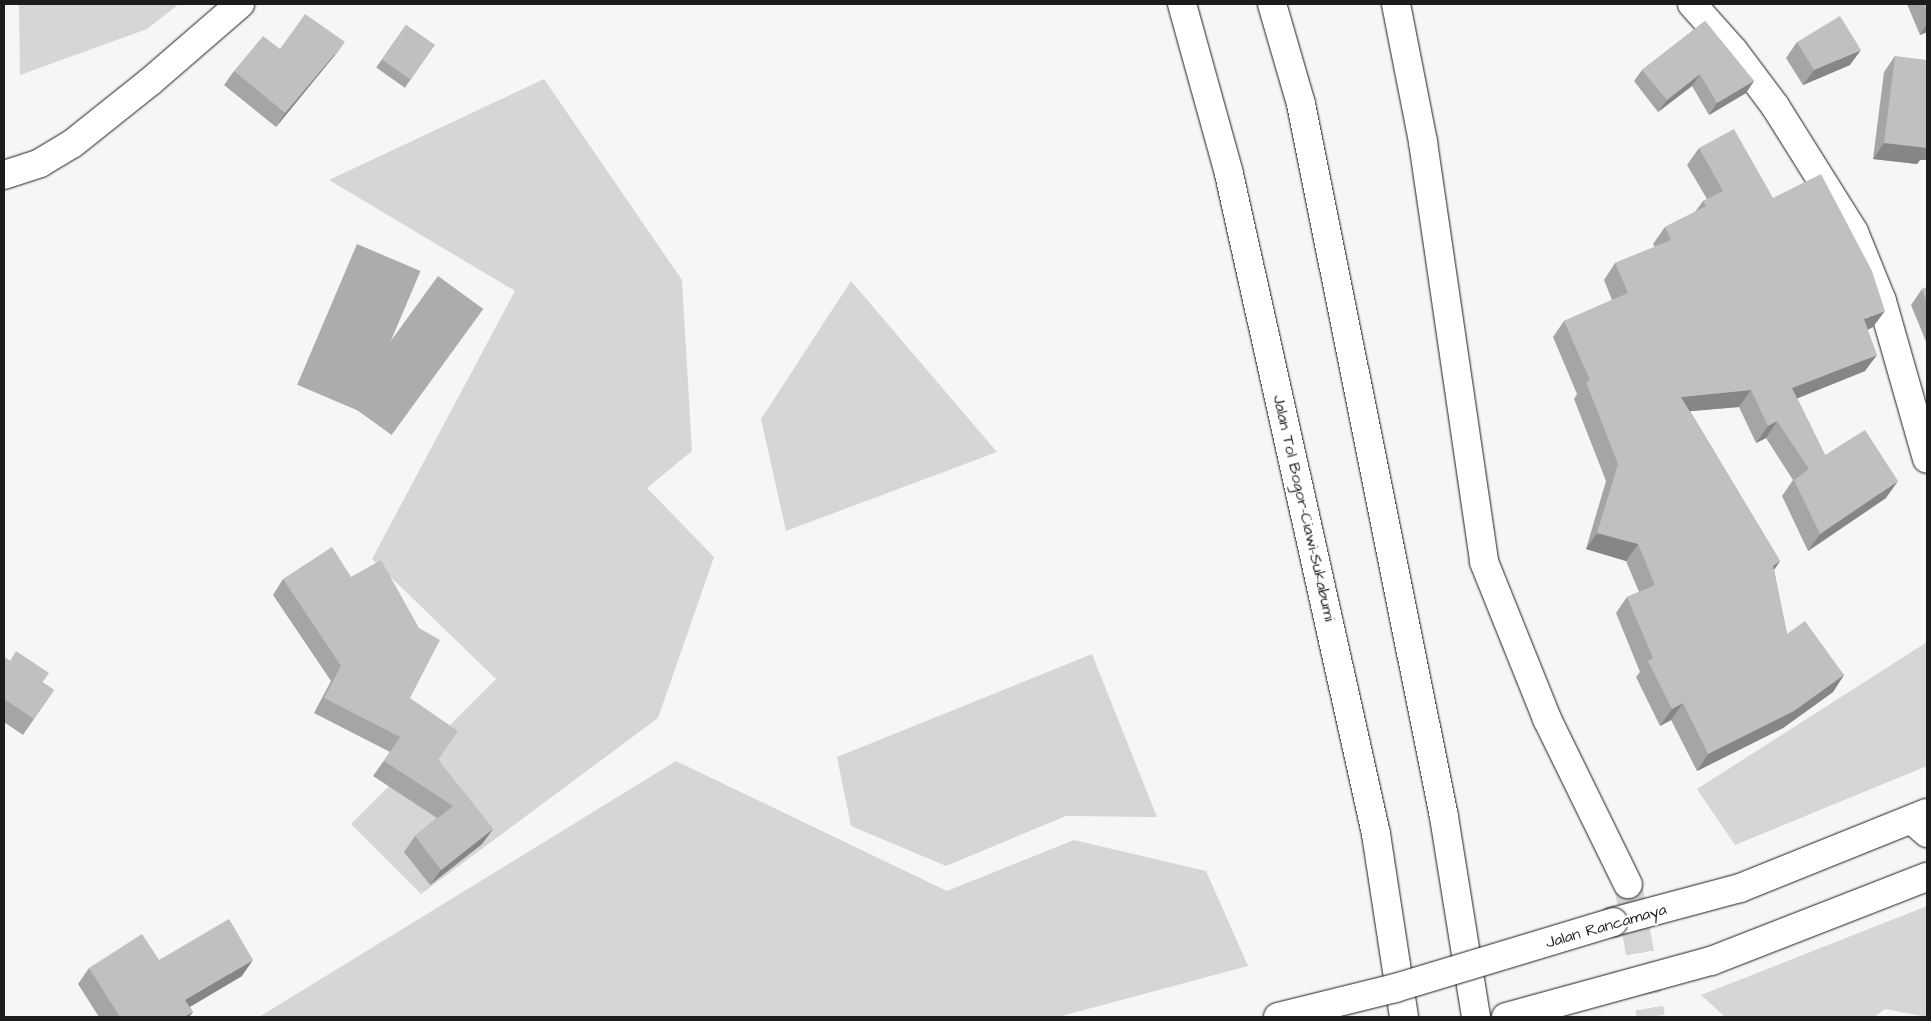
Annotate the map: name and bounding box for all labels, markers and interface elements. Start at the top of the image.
street label: Jalan Tol Bogor–Ciawi–Sukabumi [1269,393,1339,623]
street label: Jalan Rancamaya [1543,900,1669,952]

